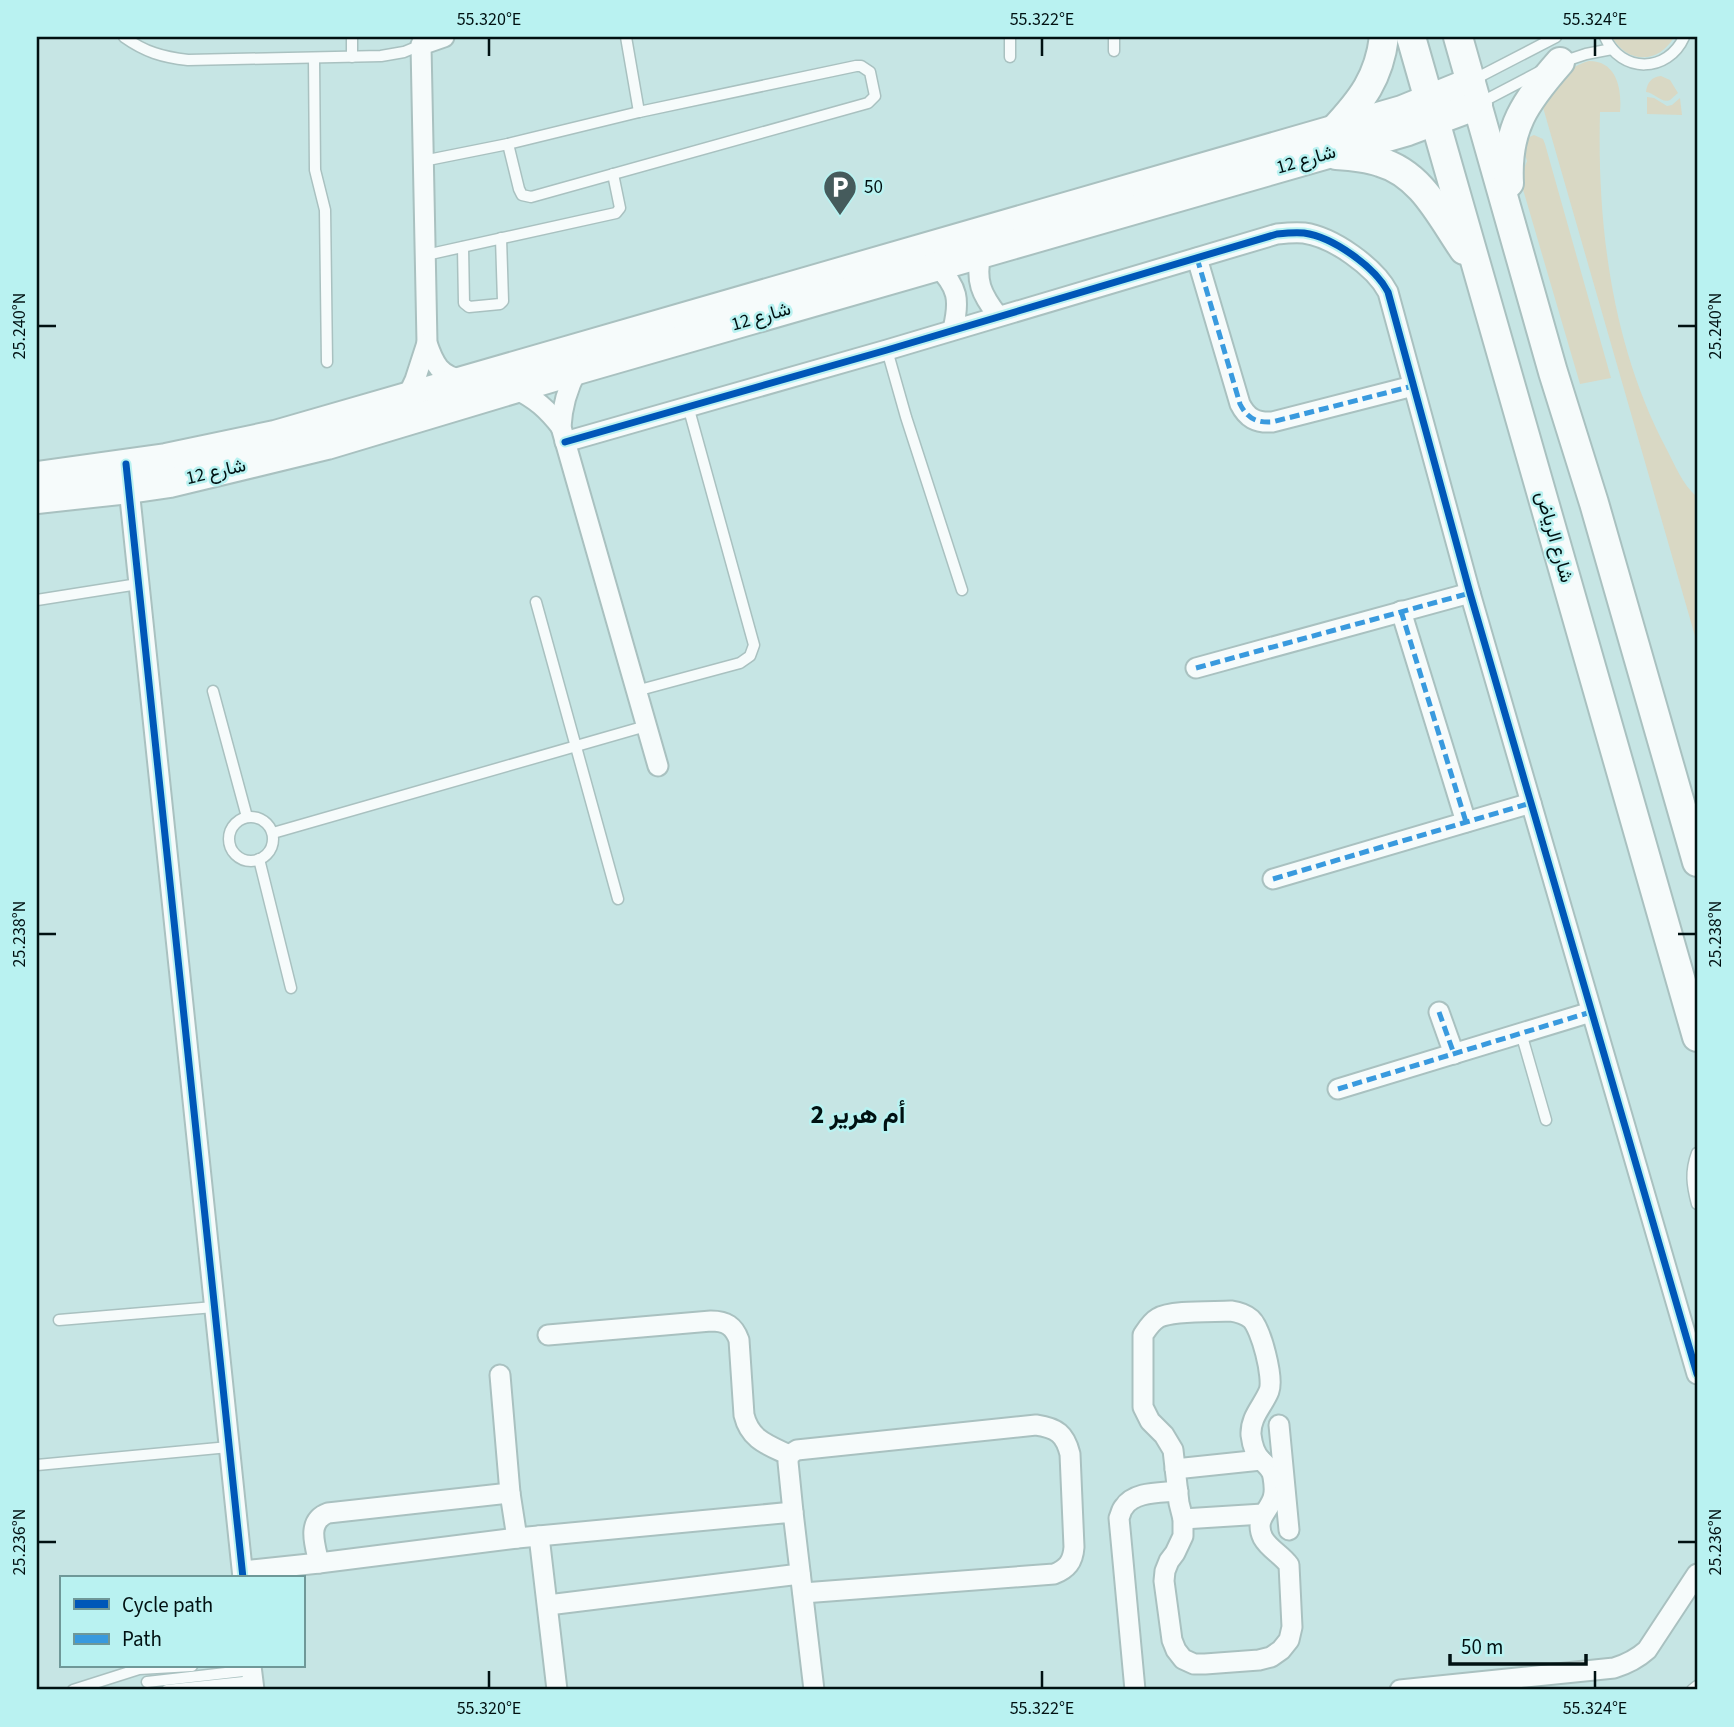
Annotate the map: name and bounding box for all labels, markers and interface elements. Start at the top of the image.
text: 55.320°E [457,7,521,32]
text: 55.322°E [1010,7,1074,32]
text: 55.324°E [1563,7,1627,32]
street label: شارع 12 [1273,139,1339,181]
parking icon: 50 [821,168,859,217]
place label: 50 [864,174,883,201]
text: 25.240°N [7,293,32,359]
text: 25.240°N [1703,293,1728,359]
street label: شارع 12 [728,296,794,338]
street label: شارع 12 [183,452,249,492]
street label: شارع الرياض [1528,488,1580,586]
text: 25.238°N [7,901,32,967]
text: 25.238°N [1703,901,1728,967]
district label: أم هرير 2 [810,1096,906,1133]
text: 25.236°N [7,1509,32,1575]
text: 25.236°N [1703,1509,1728,1575]
legend [60,1576,304,1668]
text: Cycle path [122,1590,213,1620]
scale bar [1450,1622,1587,1666]
text: Path [122,1624,162,1654]
text: 50 m [1461,1632,1503,1662]
text: 55.320°E [457,1696,521,1721]
text: 55.322°E [1010,1696,1074,1721]
text: 55.324°E [1563,1696,1627,1721]

